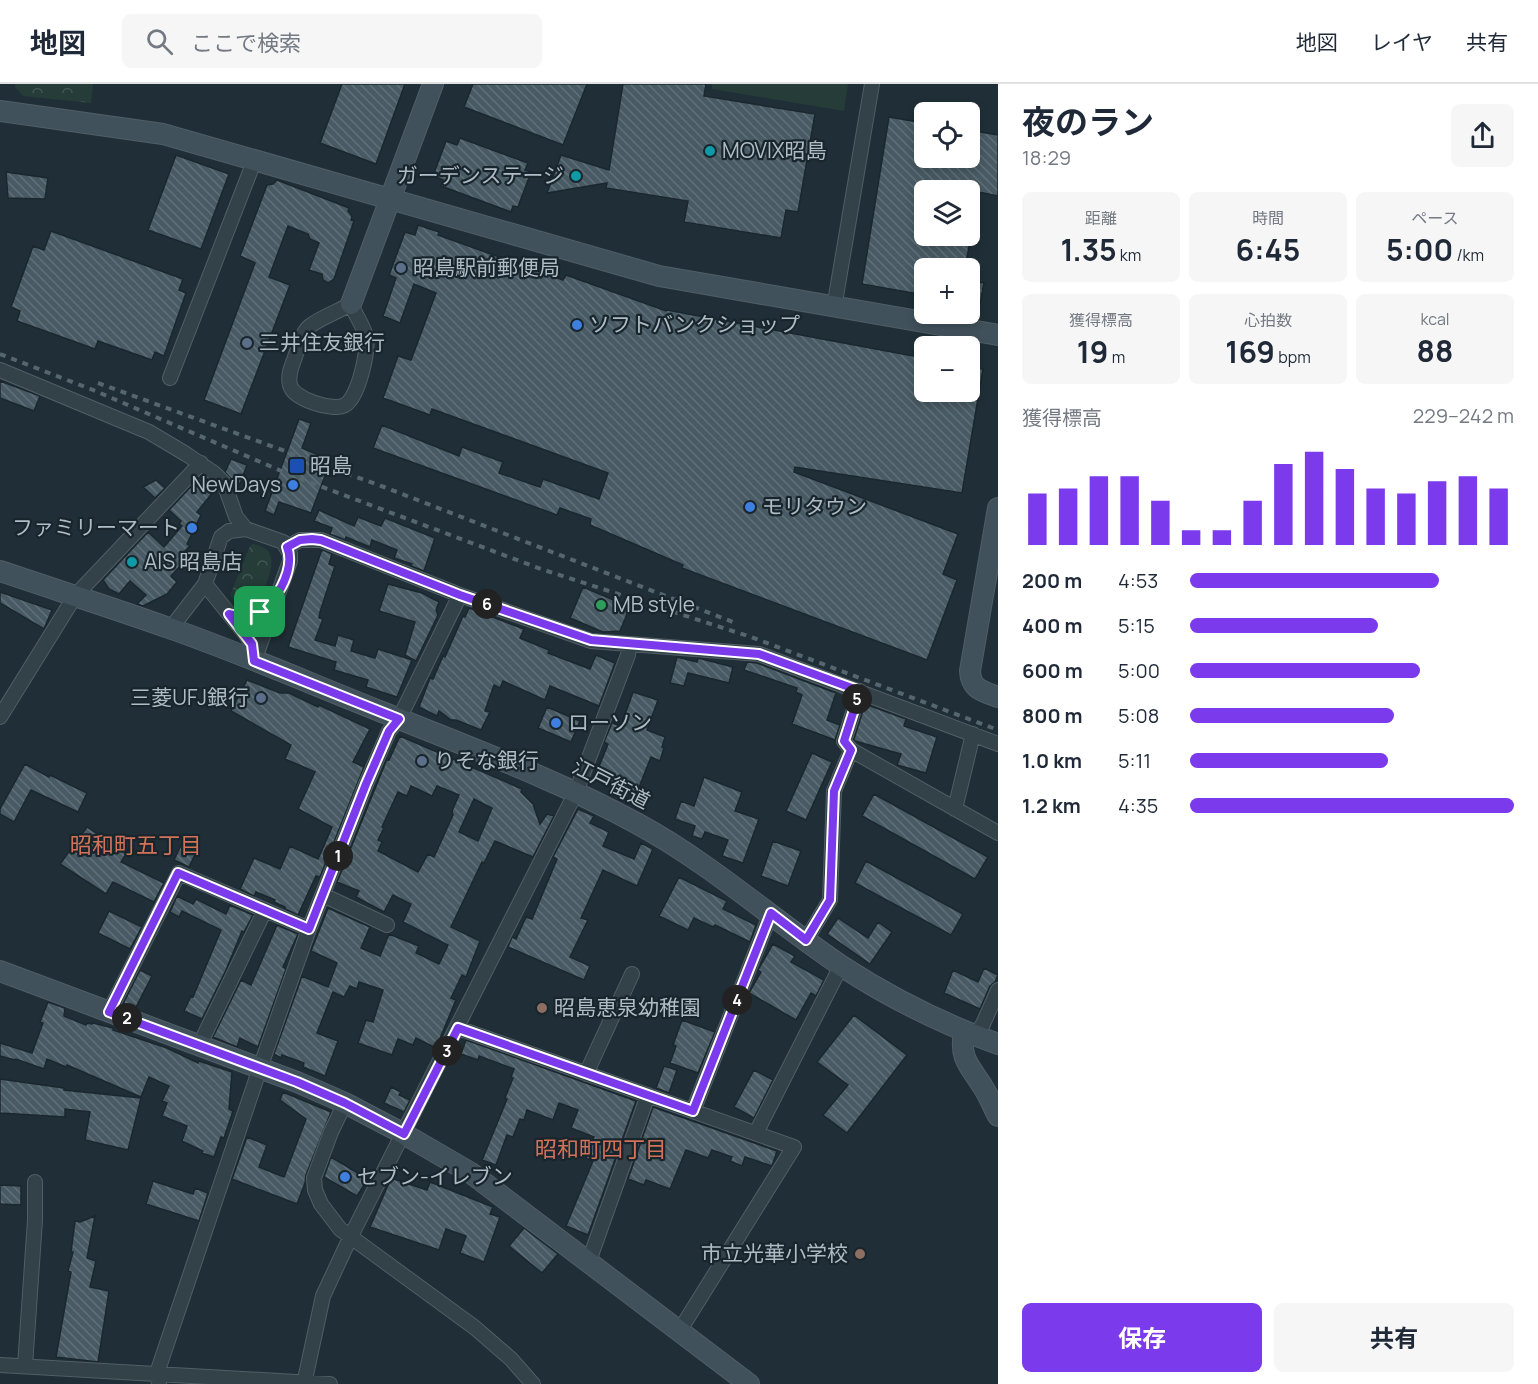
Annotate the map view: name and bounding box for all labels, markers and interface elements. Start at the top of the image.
search box [122,14,542,68]
text: 地図 [30,23,86,61]
icon: search [143,25,176,58]
text: ここで検索 [191,28,301,58]
text: 地図 [1296,28,1338,56]
text: レイヤ [1371,28,1433,56]
text: 共有 [1466,28,1508,56]
text: 夜のラン [1022,99,1154,144]
map controls [914,102,980,402]
button: locate [914,102,980,168]
button: share [1451,104,1514,167]
place label: MOVIX昭島 [722,136,827,164]
marker: MOVIX昭島 [703,144,717,158]
text: 18:29 [1022,144,1071,171]
place label: ガーデンステージ [397,161,564,189]
marker: ガーデンステージ [569,169,583,183]
button: layers [914,180,980,246]
text: 距離 [1085,207,1117,229]
text: 時間 [1252,207,1284,229]
text: ペース [1411,207,1459,229]
text: 1.35 [1061,229,1117,270]
text: 6:45 [1236,229,1300,270]
text: 5:00 [1386,229,1453,270]
text: km [1117,244,1141,266]
text: /km [1453,244,1484,266]
place label: 昭島駅前郵便局 [413,253,560,281]
button: + [914,258,980,324]
marker: 昭島駅前郵便局 [394,261,408,275]
text: kcal [1420,308,1450,330]
text: 獲得標高 [1069,309,1133,331]
text: 心拍数 [1244,309,1292,331]
place label: ソフトバンクショップ [589,310,800,338]
marker: ソフトバンクショップ [570,318,584,332]
place label: 三井住友銀行 [259,328,385,356]
text: 88 [1417,330,1453,371]
text: 19 [1077,331,1109,372]
text: 169 [1225,331,1275,372]
marker: 三井住友銀行 [240,336,254,350]
button: − [914,336,980,402]
text: m [1109,346,1125,368]
text: bpm [1275,346,1311,368]
text: 229–242 m [1413,402,1514,429]
text: 獲得標高 [1022,404,1102,431]
place label: 昭島 [310,451,352,479]
marker: 昭島 [288,457,306,475]
place label: NewDays [191,470,281,498]
marker: NewDays [286,478,300,492]
place label: モリタウン [762,492,867,520]
marker: モリタウン [743,500,757,514]
place label: ファミリーマート [12,513,180,541]
marker: ファミリーマート [185,521,199,535]
place label: AIS 昭島店 [144,547,242,575]
marker: AIS 昭島店 [125,555,139,569]
text: 200 m [1022,567,1082,594]
text: 4:53 [1118,567,1158,594]
pin [234,586,285,637]
pin: 6 [472,589,502,619]
place label: MB style [613,590,695,618]
text: 6 [482,593,492,615]
icon: arrive [243,595,276,628]
marker: MB style [594,598,608,612]
text: 400 m [1022,612,1082,639]
text: 5:15 [1118,612,1155,639]
text: 600 m [1022,657,1083,684]
text: 5:00 [1118,657,1160,684]
place label: 三菱UFJ銀行 [130,683,249,711]
pin: 5 [842,684,872,714]
text: 5 [852,688,862,710]
marker: 三菱UFJ銀行 [254,691,268,705]
text: 800 m [1022,702,1083,729]
text: 5:08 [1118,702,1159,729]
place label: ローソン [568,708,652,736]
marker: ローソン [549,716,563,730]
place label: りそな銀行 [434,746,539,774]
text: 1.0 km [1022,747,1082,774]
text: 5:11 [1118,747,1151,774]
street label: 江戸街道 [568,752,655,815]
marker: りそな銀行 [415,754,429,768]
text: 1.2 km [1022,792,1081,819]
text: 4:35 [1118,792,1158,819]
district label: 昭和町五丁目 [70,830,202,860]
pin: 1 [323,841,353,871]
text: 1 [334,845,342,867]
pin: 4 [722,985,752,1015]
text: 4 [732,989,742,1011]
place label: 昭島恵泉幼稚園 [554,993,701,1021]
marker: 昭島恵泉幼稚園 [535,1001,549,1015]
pin: 2 [112,1003,142,1033]
text: 2 [122,1007,132,1029]
pin: 3 [432,1036,462,1066]
text: 3 [442,1040,452,1062]
district label: 昭和町四丁目 [535,1134,667,1164]
place label: セブン-イレブン [357,1162,513,1190]
marker: セブン-イレブン [338,1170,352,1184]
place label: 市立光華小学校 [701,1239,848,1267]
marker: 市立光華小学校 [853,1247,867,1261]
button: 保存 [1022,1303,1262,1372]
button: 共有 [1274,1303,1514,1372]

